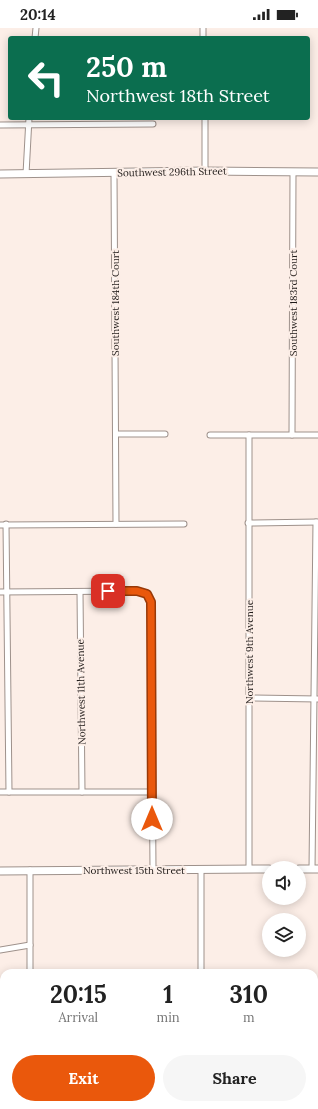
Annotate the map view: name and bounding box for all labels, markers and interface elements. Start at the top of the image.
text: 20:14 [20,5,56,24]
text: 250 m [86,49,167,85]
icon: left [20,52,72,104]
text: Northwest 18th Street [86,84,270,107]
street label: Southwest 296th Street [117,165,227,179]
street label: Southwest 184th Court [109,250,122,356]
street label: Southwest 183rd Court [287,250,300,356]
pin [91,574,125,608]
icon: arrive [97,580,119,602]
street label: Northwest 9th Avenue [243,599,256,704]
street label: Northwest 11th Avenue [74,638,88,745]
position arrow [131,798,173,840]
map controls [262,861,306,957]
button: sound [262,861,306,905]
street label: Northwest 15th Street [83,864,185,877]
button: layers [262,913,306,957]
text: 20:15 [50,979,107,1010]
text: 1 [163,979,173,1010]
text: 310 [230,979,268,1010]
text: Arrival [58,1009,98,1026]
text: min [157,1009,180,1026]
text: m [243,1009,255,1026]
button: Exit [12,1055,155,1101]
button: Share [163,1055,306,1101]

